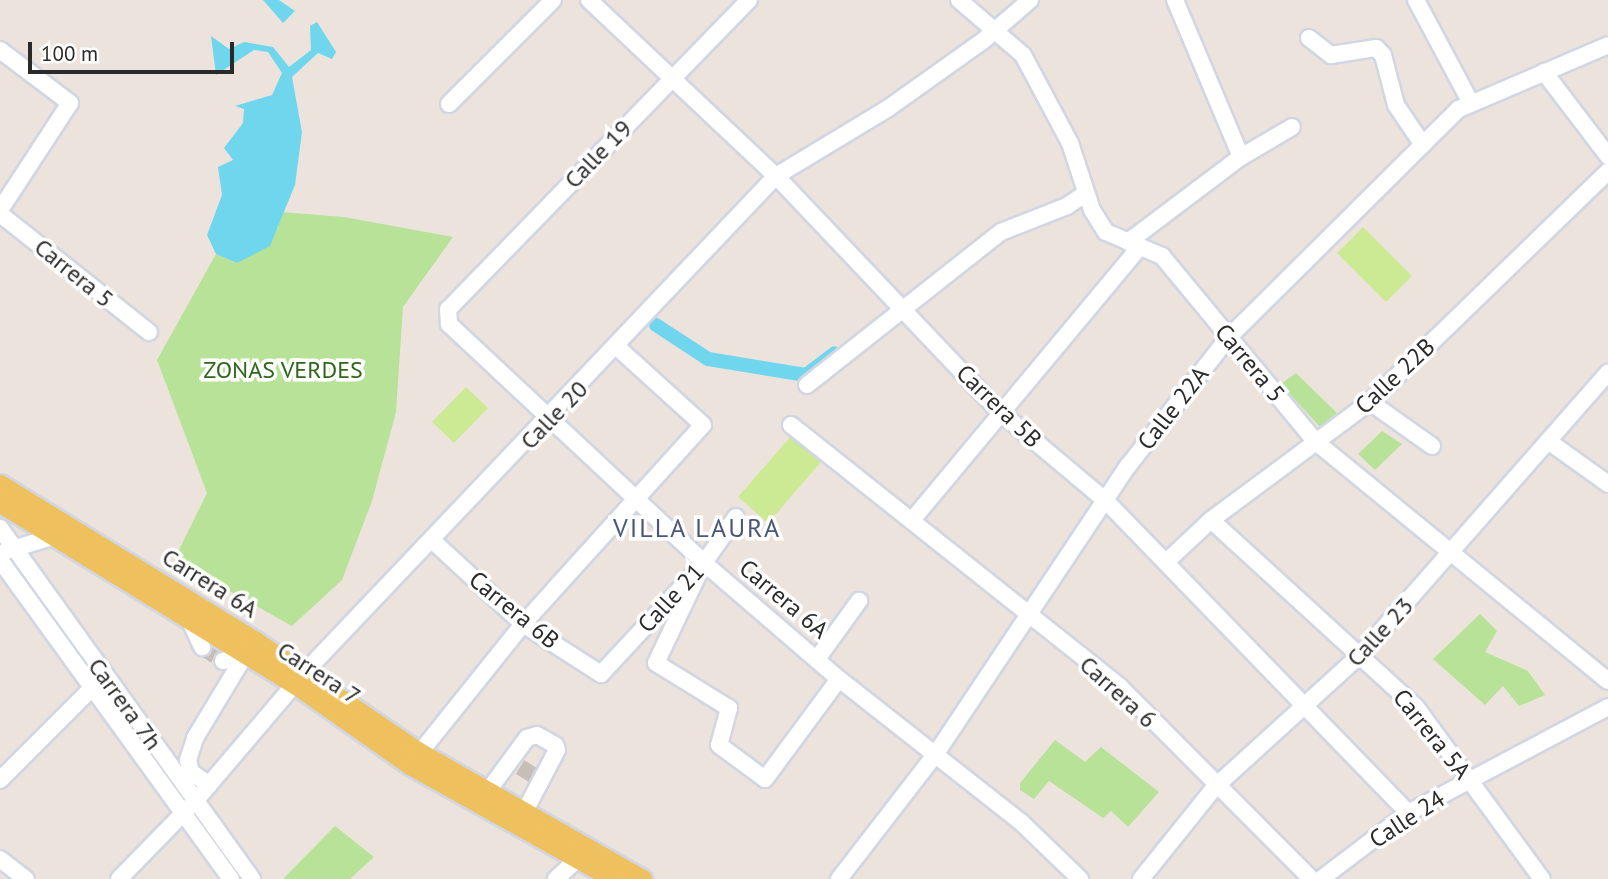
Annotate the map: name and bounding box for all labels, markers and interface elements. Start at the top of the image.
scale bar [32,28,238,72]
text: 100 m [41,40,98,67]
street label: Calle 19 [558,114,638,194]
street label: Carrera 5 [29,232,119,314]
street label: Carrera 5 [1209,318,1291,408]
street label: Calle 22B [1349,332,1441,420]
park label: ZONAS VERDES [203,356,363,384]
street label: Carrera 5B [950,358,1048,454]
street label: Calle 22A [1131,361,1215,455]
street label: Calle 20 [514,375,594,455]
district label: VILLA LAURA [614,512,780,544]
street label: Carrera 6A [157,542,263,624]
street label: Carrera 6A [734,553,834,645]
street label: Calle 21 [632,557,710,639]
street label: Carrera 6B [463,565,565,655]
street label: Calle 23 [1341,591,1419,673]
street label: Carrera 7 [272,636,366,710]
street label: Carrera 6 [1074,650,1162,734]
street label: Carrera 7h [82,652,168,756]
street label: Carrera 5A [1387,683,1477,785]
street label: Calle 24 [1364,784,1450,854]

